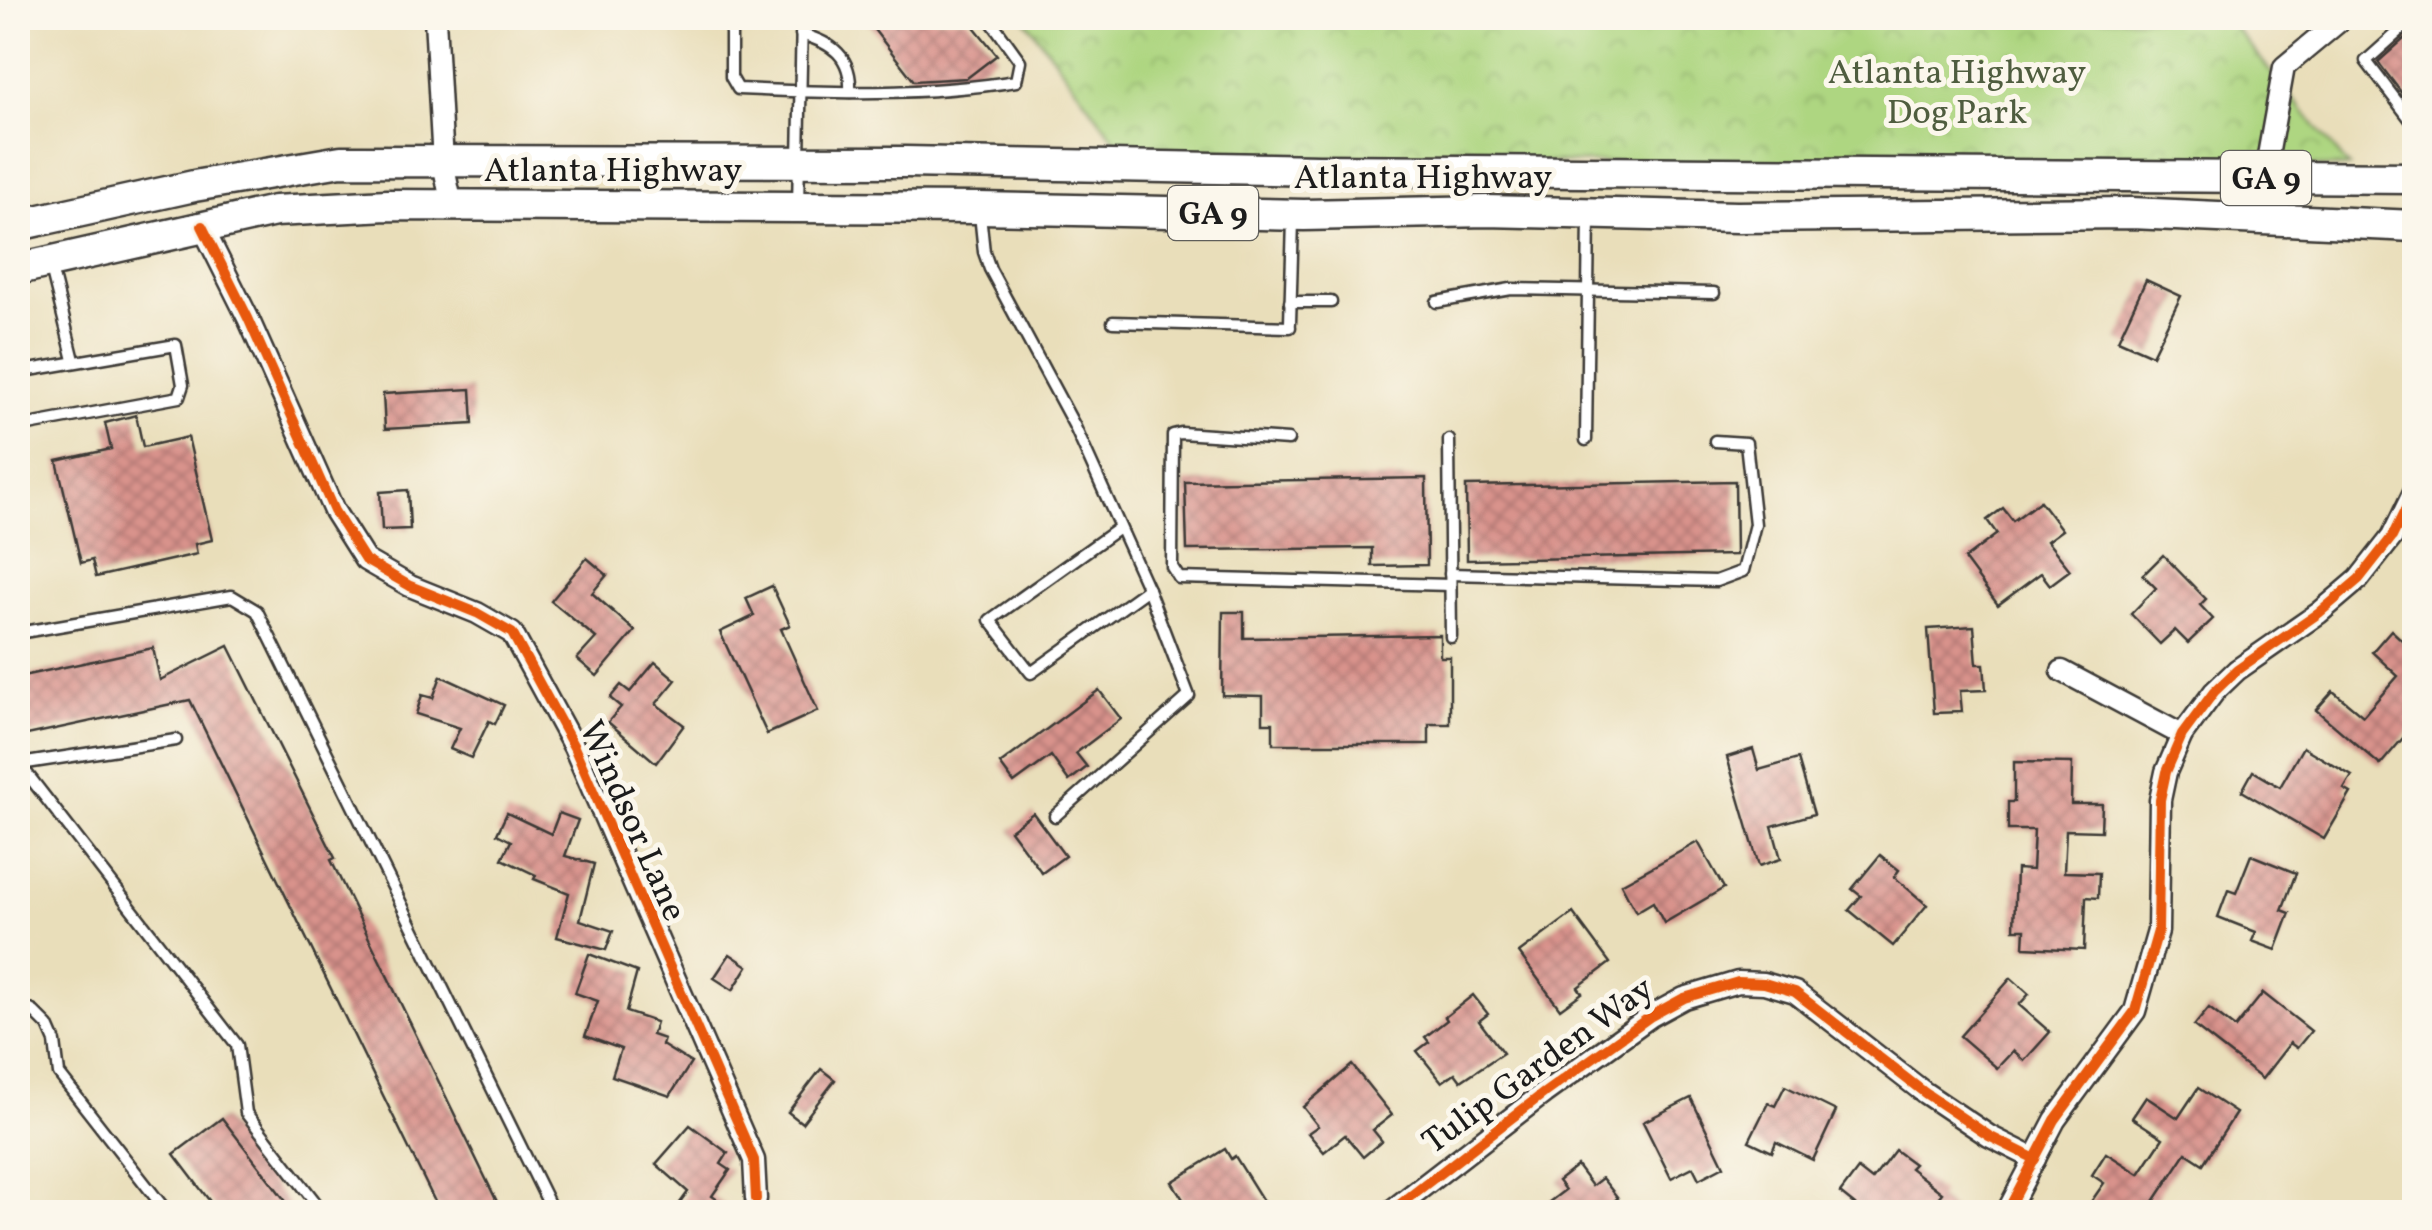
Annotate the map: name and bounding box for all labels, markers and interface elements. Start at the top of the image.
park label: Atlanta Highway Dog Park [1828,50,2086,138]
street label: Atlanta Highway [484,148,742,196]
road number: GA 9 [2221,151,2311,205]
street label: Atlanta Highway [1294,155,1552,203]
road number: GA 9 [1168,186,1258,240]
street label: Windsor Lane [566,713,697,929]
street label: Tulip Garden Way [1413,966,1664,1167]

